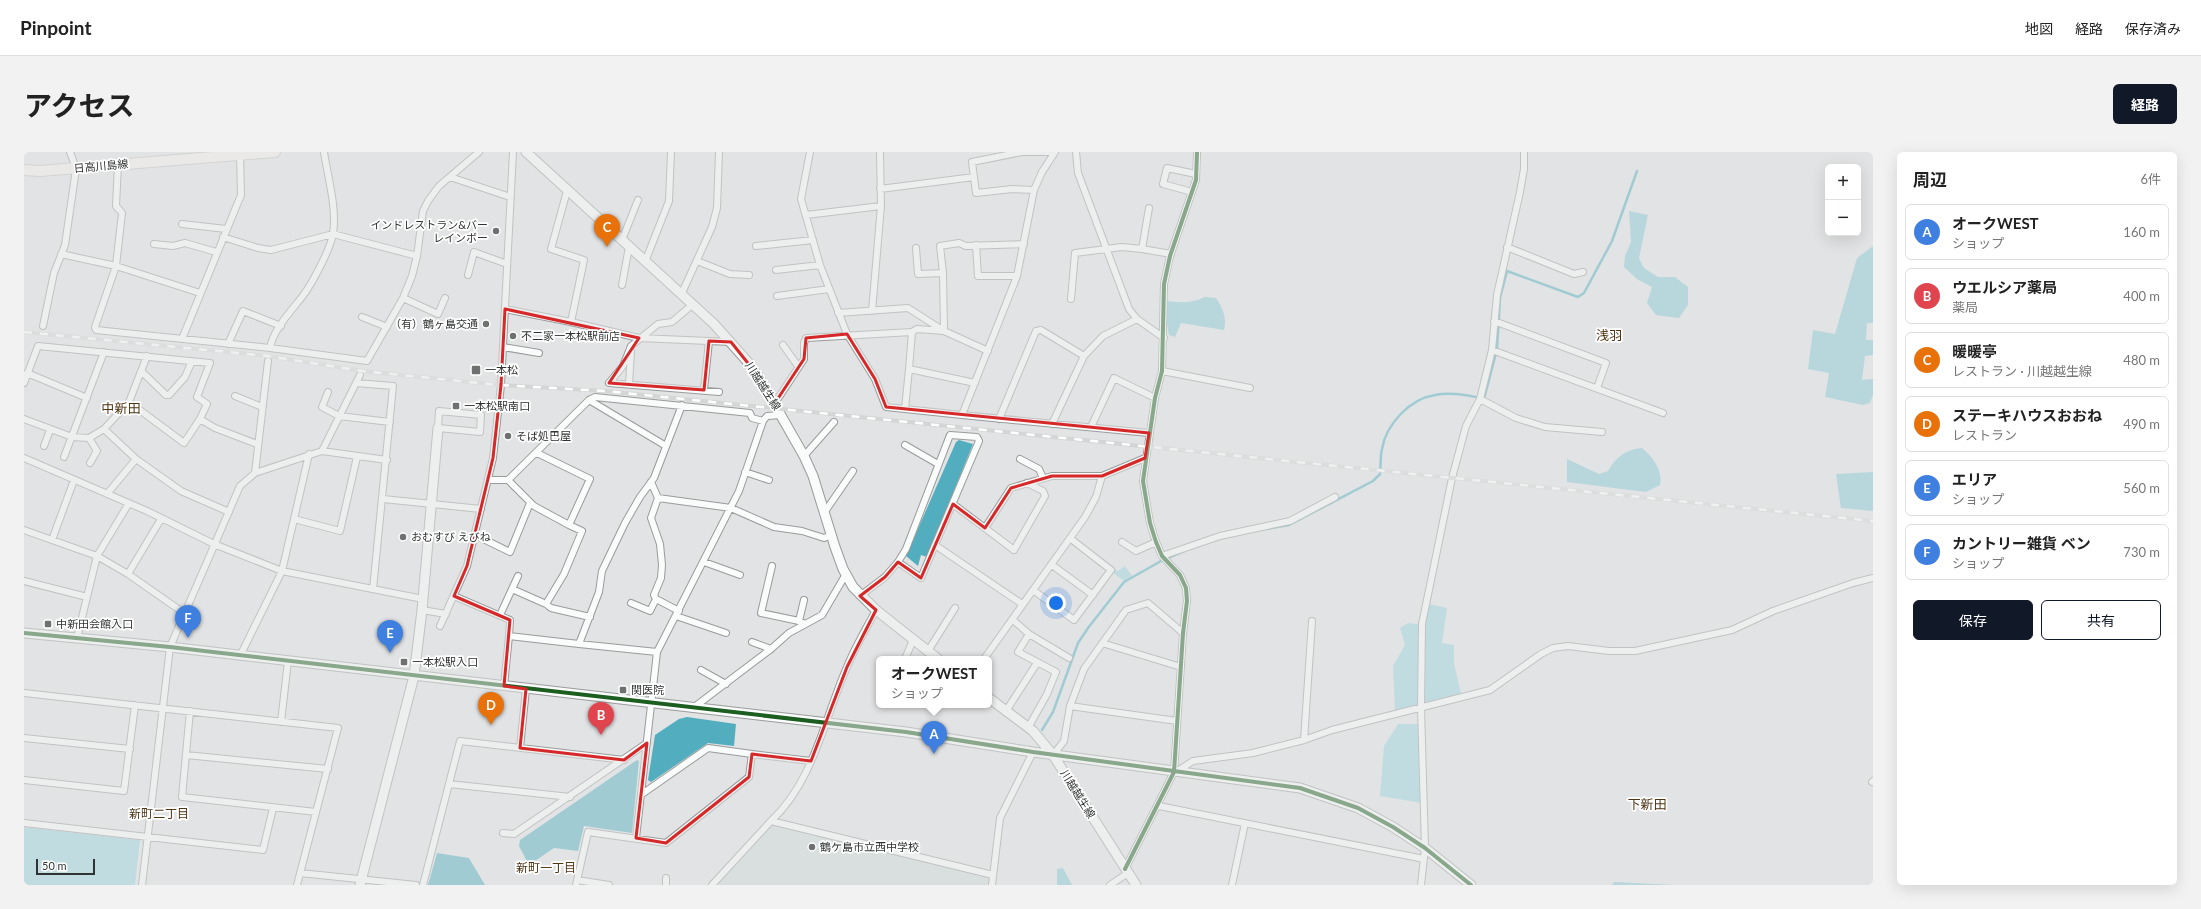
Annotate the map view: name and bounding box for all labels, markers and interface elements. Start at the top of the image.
text: Pinpoint [20,16,91,39]
text: 地図 [2025,20,2053,37]
text: 経路 [2075,20,2103,37]
text: 保存済み [2125,20,2181,37]
button: 経路 [2113,84,2177,124]
text: アクセス [24,88,135,122]
street label: 日高川島線 [73,157,129,174]
map controls [1825,164,1861,236]
button: + [1825,164,1861,200]
text: 周辺 [1913,169,1947,190]
text: 6件 [2140,171,2161,187]
button: − [1825,200,1861,236]
pin: C [594,214,620,247]
text: オークWEST [1952,214,2039,232]
place label: インドレストラン&バー レインボー [370,218,488,244]
text: A [1922,224,1932,240]
text: 160 m [2123,224,2160,240]
marker: インドレストラン&バー レインボー [491,226,501,236]
text: ショップ [1952,235,2004,251]
text: ウエルシア薬局 [1952,278,2057,296]
text: B [1923,288,1931,304]
text: 400 m [2123,288,2160,304]
text: 薬局 [1952,299,1978,315]
place label: （有）鶴ヶ島交通 [390,317,478,330]
marker: （有）鶴ヶ島交通 [481,319,491,329]
district label: 浅羽 [1596,327,1622,343]
place label: 不二家一本松駅前店 [521,329,620,342]
marker: 不二家一本松駅前店 [508,331,518,341]
text: 暖暖亭 [1952,342,1997,360]
text: C [1923,352,1931,368]
text: 480 m [2123,352,2160,368]
street label: 川越越生線 [743,359,784,412]
place label: 一本松 [485,363,518,376]
text: レストラン · 川越越生線 [1952,363,2092,379]
marker: 一本松 [470,364,482,376]
place label: 一本松駅南口 [464,399,530,412]
district label: 中新田 [101,400,141,416]
marker: 一本松駅南口 [451,401,461,411]
text: ステーキハウスおおね [1952,406,2102,424]
text: D [1922,416,1932,432]
text: 490 m [2123,416,2160,432]
text: レストラン [1952,427,2017,443]
place label: そば処巴屋 [516,429,571,442]
marker: そば処巴屋 [503,431,513,441]
text: エリア [1952,470,1997,488]
text: E [1923,480,1931,496]
text: 560 m [2123,480,2160,496]
text: ショップ [1952,491,2004,507]
place label: おむすび えびね [411,530,491,543]
marker: おむすび えびね [398,532,408,542]
text: カントリー雑貨 ベン [1952,534,2091,552]
text: F [1923,544,1931,560]
text: 730 m [2123,544,2160,560]
text: ショップ [1952,555,2004,571]
your location [1046,593,1066,613]
button: 保存 [1913,600,2033,640]
button: 共有 [2041,600,2161,640]
pin: F [175,605,201,638]
place label: 中新田会館入口 [56,617,133,630]
marker: 中新田会館入口 [43,619,53,629]
pin: E [377,620,403,653]
place label: 一本松駅入口 [412,655,478,668]
popup [876,656,992,708]
marker: 一本松駅入口 [399,657,409,667]
text: オークWEST [891,664,977,682]
place label: 関医院 [631,683,664,696]
marker: 関医院 [618,685,628,695]
text: ショップ [891,685,943,701]
pin: D [478,692,504,725]
pin: B [588,702,614,735]
pin: A [921,721,947,754]
street label: 川越越生線 [1058,767,1099,821]
district label: 下新田 [1627,796,1667,812]
district label: 新町二丁目 [129,806,189,821]
place label: 鶴ケ島市立西中学校 [820,840,919,853]
marker: 鶴ケ島市立西中学校 [807,842,817,852]
scale bar [36,857,95,876]
text: 50 m [42,859,67,872]
district label: 新町一丁目 [516,860,576,875]

